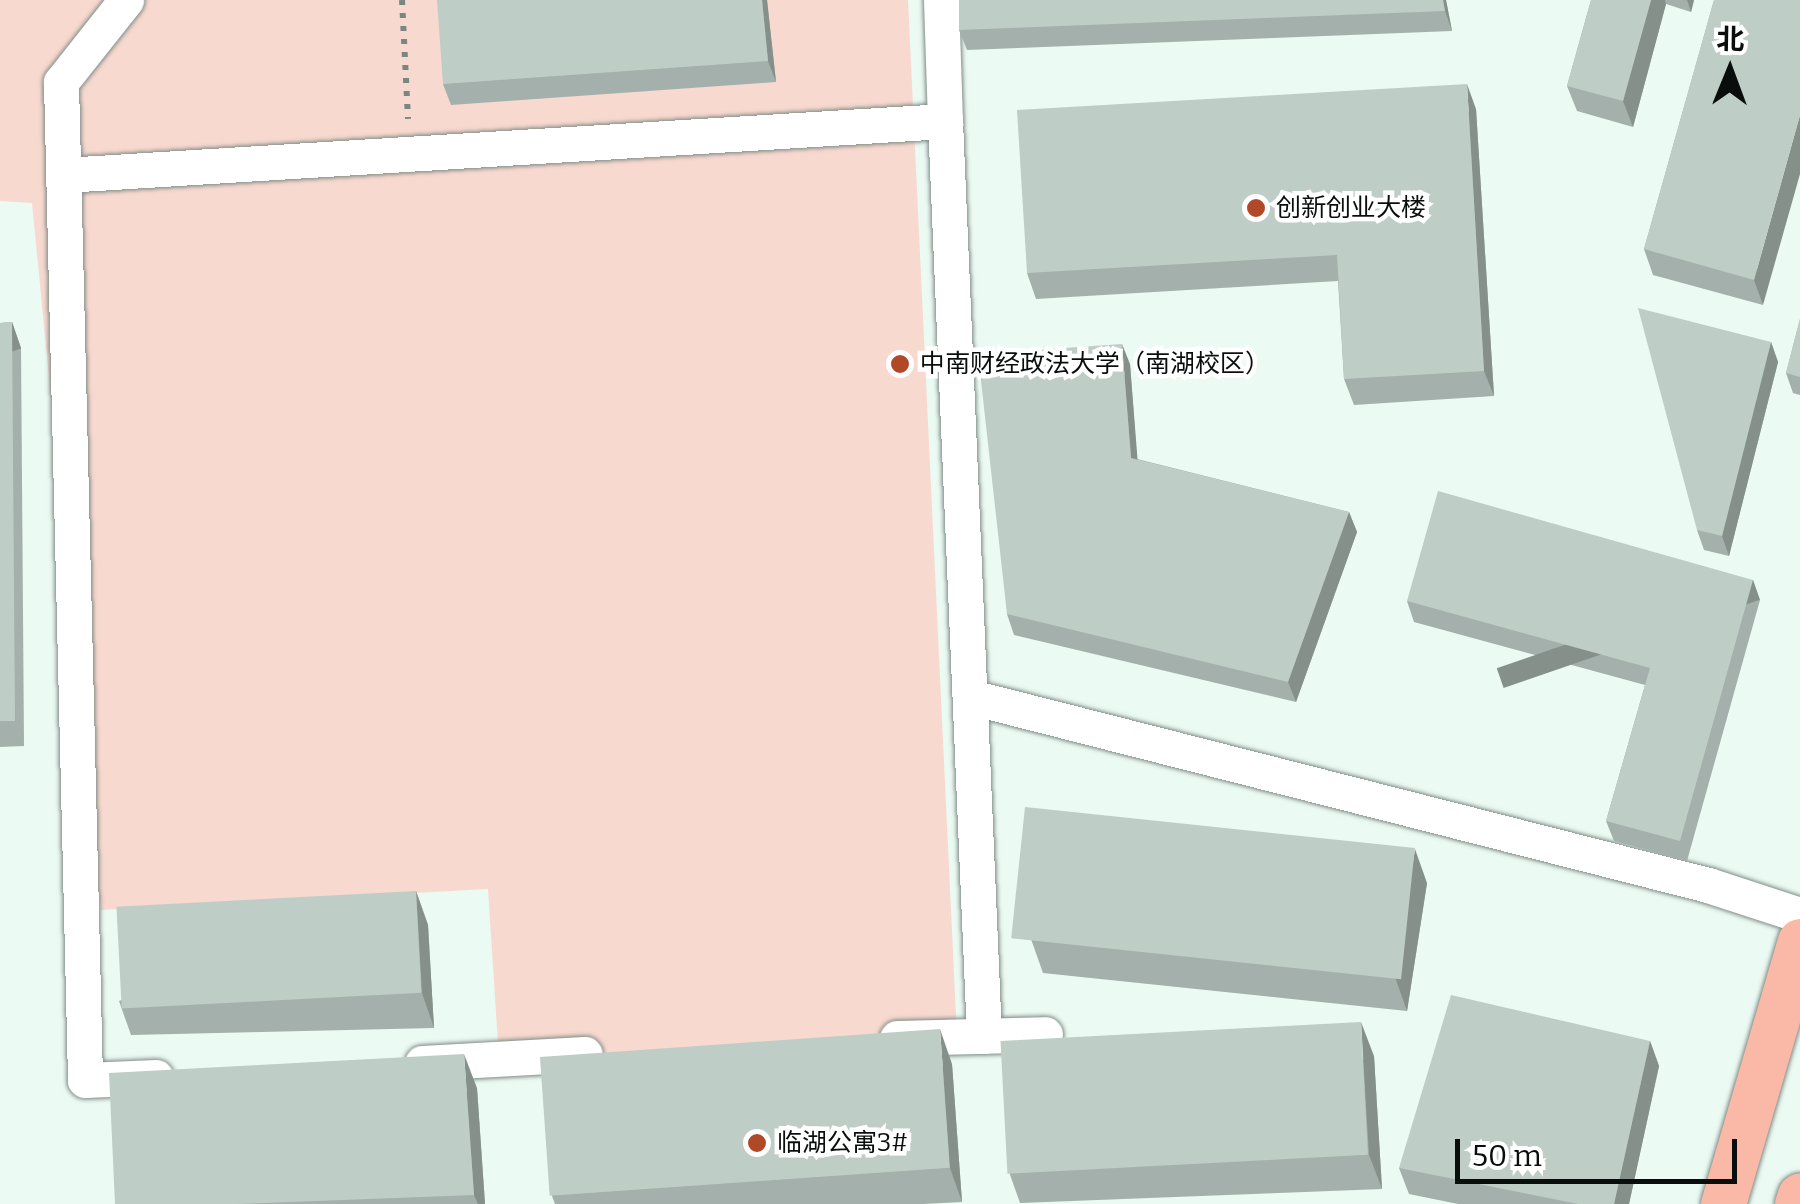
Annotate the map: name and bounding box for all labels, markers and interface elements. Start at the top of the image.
north arrow [1680,20,1780,120]
text: 北 [1716,23,1745,56]
place label: 创新创业大楼 [1276,193,1426,223]
marker: 创新创业大楼 [1245,197,1267,219]
place label: 中南财经政法大学（南湖校区） [920,349,1270,379]
marker: 中南财经政法大学（南湖校区） [889,353,911,375]
scale bar [1460,1119,1742,1181]
place label: 临湖公寓3# [777,1128,908,1158]
marker: 临湖公寓3# [746,1132,768,1154]
text: 50 m [1472,1138,1542,1174]

